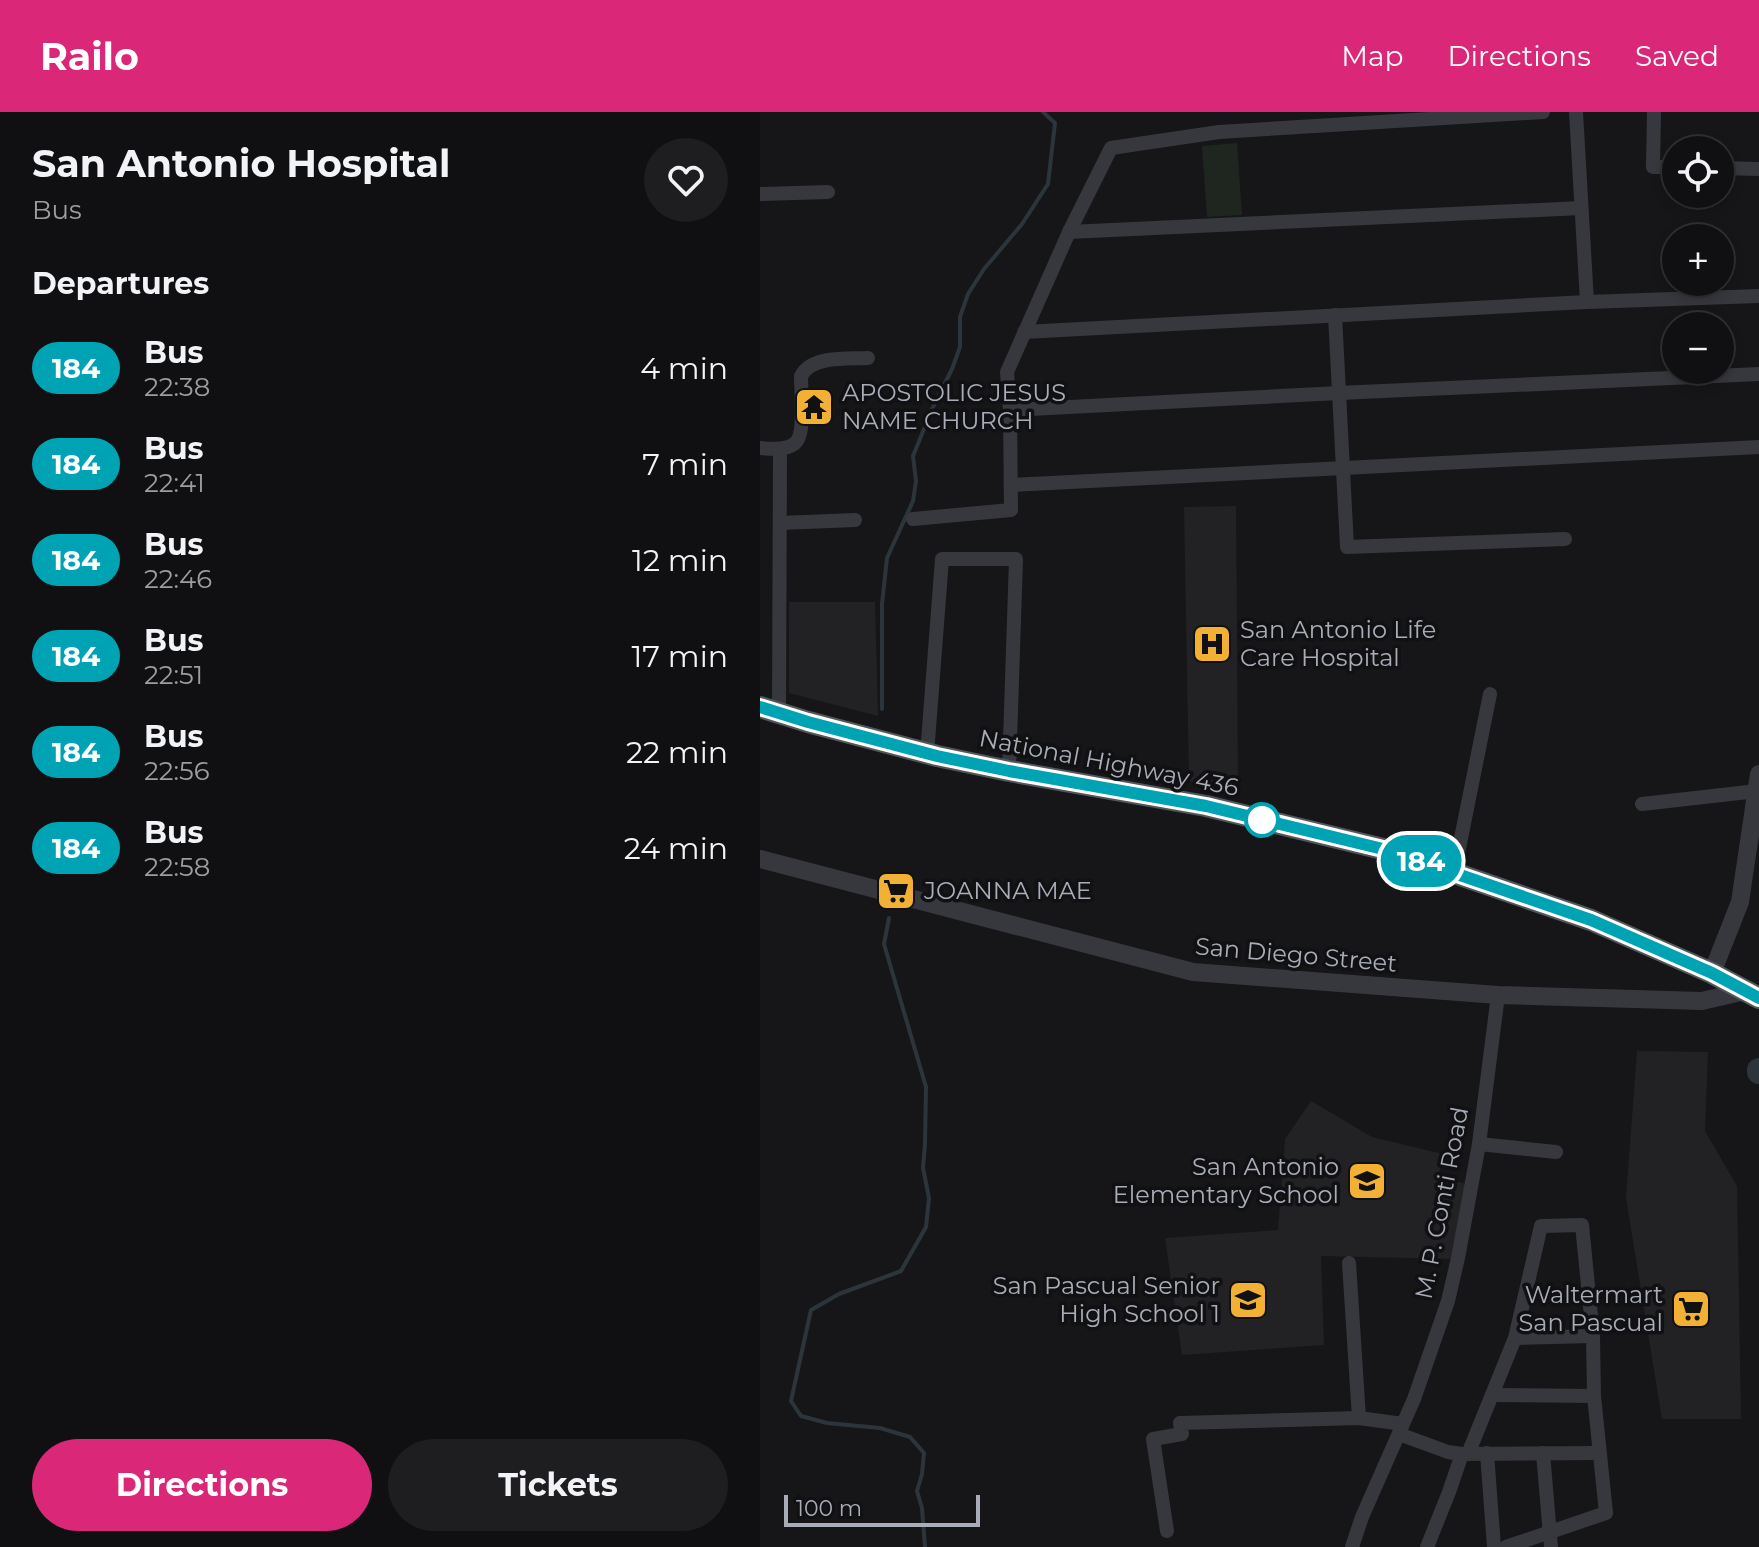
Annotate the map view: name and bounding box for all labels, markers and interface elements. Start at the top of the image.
text: Railo [40,33,139,80]
text: Map [1341,39,1403,73]
text: Directions [1447,39,1591,73]
text: Saved [1635,39,1719,73]
map controls [1662,136,1734,384]
button: locate [1662,136,1734,208]
button: heart [644,138,728,222]
text: San Antonio Hospital [32,140,450,187]
text: Bus [32,194,82,226]
button: + [1662,224,1734,296]
text: Departures [32,265,209,302]
button: − [1662,312,1734,384]
text: Bus [144,334,204,371]
text: 4 min [640,350,728,387]
text: 184 [52,351,100,385]
text: 22:38 [144,371,210,403]
place label: APOSTOLIC JESUS NAME CHURCH [842,378,1066,435]
temple icon: APOSTOLIC JESUS NAME CHURCH [793,386,835,428]
text: Bus [144,430,204,467]
text: 7 min [642,446,728,483]
text: 184 [52,447,100,481]
text: 22:41 [144,467,205,499]
text: Bus [144,526,204,563]
text: 12 min [632,542,728,579]
text: 184 [52,543,100,577]
text: 22:46 [144,563,212,595]
place label: San Antonio Life Care Hospital [1240,615,1436,672]
text: Bus [144,622,204,659]
hospital icon: San Antonio Life Care Hospital [1191,623,1233,665]
text: 17 min [631,638,728,675]
text: 184 [52,639,100,673]
text: 22:51 [144,659,203,691]
text: Bus [144,718,204,755]
street label: National Highway 436 [977,723,1241,802]
text: 22 min [626,734,728,771]
text: 184 [52,735,100,769]
text: 22:56 [144,755,210,787]
unlabelled marker [1245,803,1279,837]
text: Bus [144,814,204,851]
text: 24 min [624,830,728,867]
text: 184 [52,831,100,865]
line badge: 184 [1375,835,1467,887]
text: 184 [1397,844,1445,878]
text: 22:58 [144,851,210,883]
supermarket icon: JOANNA MAE [875,870,917,912]
place label: JOANNA MAE [923,876,1092,905]
street label: San Diego Street [1194,931,1398,978]
street label: M. P. Conti Road [1409,1104,1474,1301]
place label: San Antonio Elementary School [1113,1152,1339,1209]
school or university icon: San Antonio Elementary School [1346,1160,1388,1202]
place label: San Pascual Senior High School 1 [993,1271,1220,1328]
school or university icon: San Pascual Senior High School 1 [1227,1279,1269,1321]
place label: Waltermart San Pascual [1519,1280,1663,1337]
supermarket icon: Waltermart San Pascual [1670,1288,1712,1330]
button: Directions [32,1439,372,1531]
button: Tickets [388,1439,728,1531]
scale bar [784,1491,980,1527]
text: 100 m [796,1495,862,1522]

